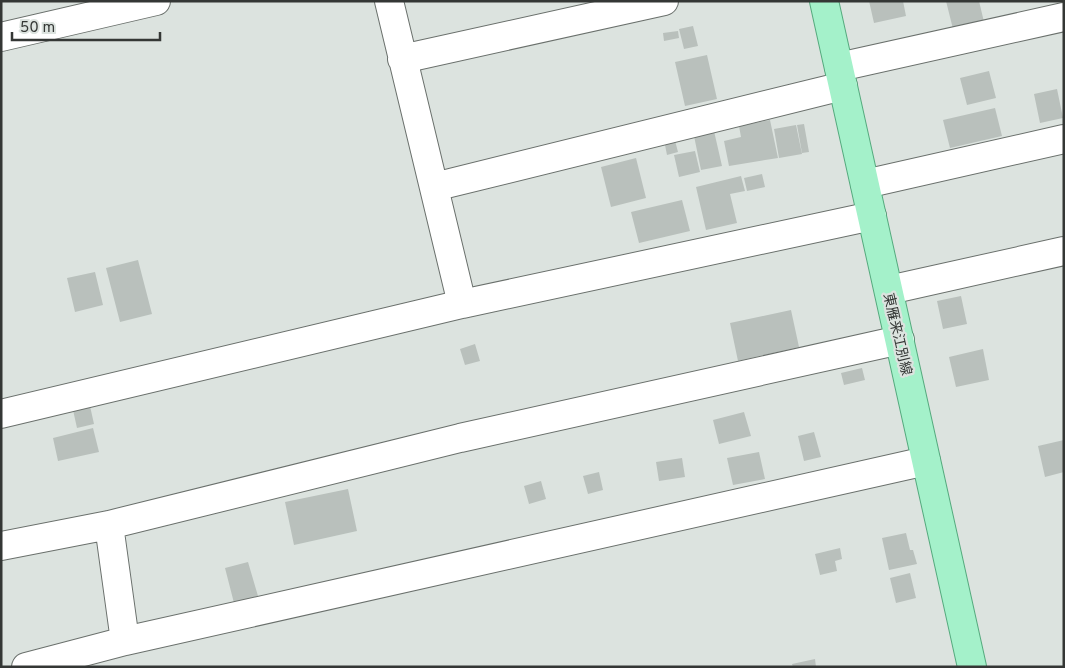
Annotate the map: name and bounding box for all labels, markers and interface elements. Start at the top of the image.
scale bar [12,10,160,42]
text: 50 m [20,19,55,38]
street label: 東雁来江別線 [879,292,914,377]

